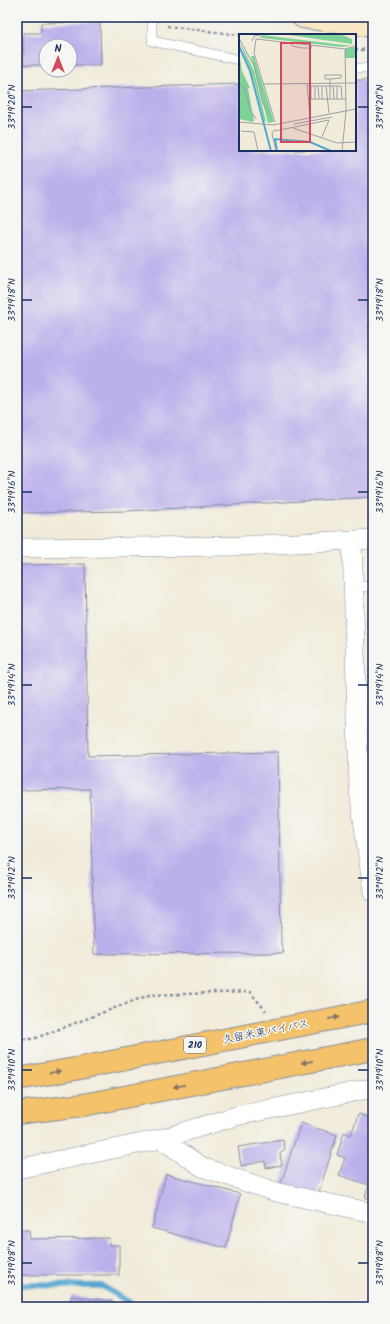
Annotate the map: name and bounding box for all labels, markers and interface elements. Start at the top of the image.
inset map [239,34,356,151]
north arrow [38,38,78,78]
text: N [55,40,62,58]
text: 33°19'20"N [4,84,20,130]
text: 33°19'20"N [372,84,388,130]
text: 33°19'18"N [4,278,20,322]
text: 33°19'18"N [372,278,388,322]
text: 33°19'16"N [4,470,20,514]
text: 33°19'16"N [372,470,388,514]
text: 33°19'14"N [4,663,20,707]
text: 33°19'14"N [372,663,388,707]
text: 33°19'12"N [4,856,20,900]
text: 33°19'12"N [372,856,388,900]
street label: 久留米東バイパス [221,1015,311,1049]
one-way arrow [328,1015,340,1021]
road number: 210 [184,1037,206,1053]
text: 33°19'10"N [4,1049,20,1091]
text: 33°19'10"N [372,1049,388,1091]
one-way arrow [301,1059,313,1065]
one-way arrow [49,1069,62,1075]
one-way arrow [173,1084,186,1090]
text: 33°19'08"N [4,1240,20,1286]
text: 33°19'08"N [372,1240,388,1286]

